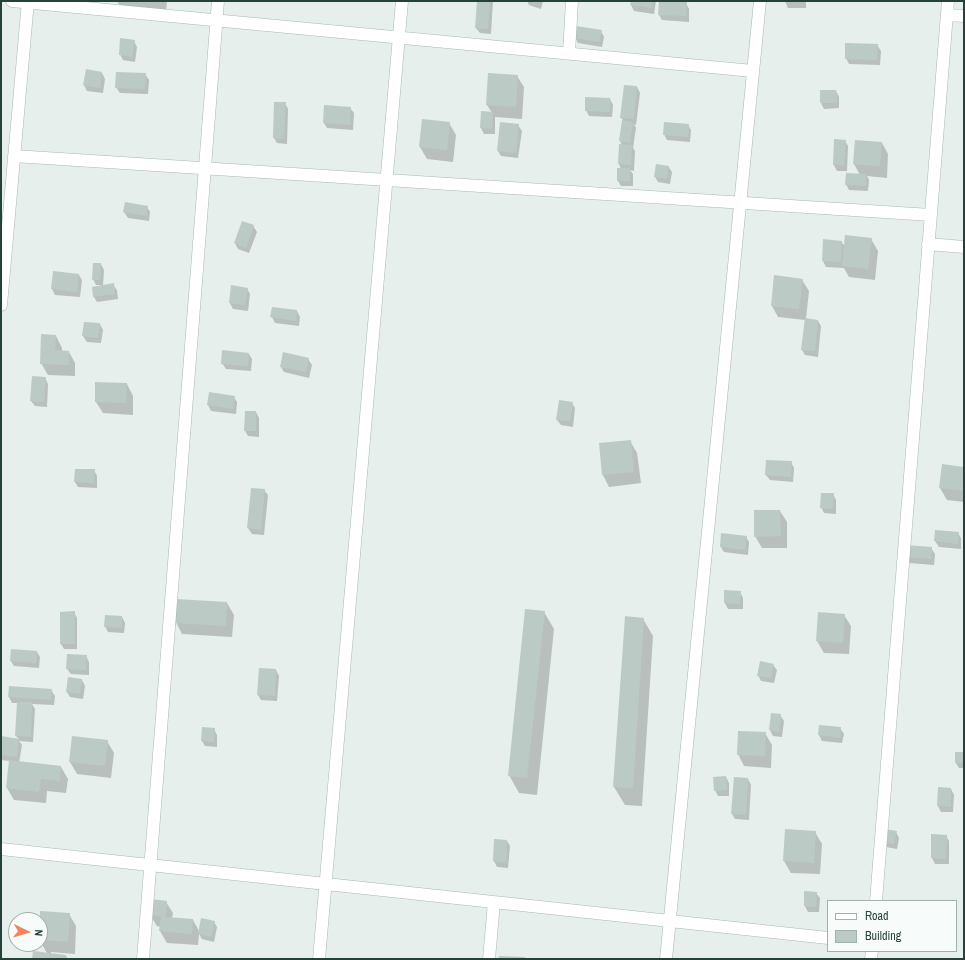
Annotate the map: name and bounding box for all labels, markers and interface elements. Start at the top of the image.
legend [827,900,957,952]
text: Road [865,908,889,924]
north arrow [8,912,48,952]
text: Building [865,928,901,944]
text: N [32,929,46,937]

